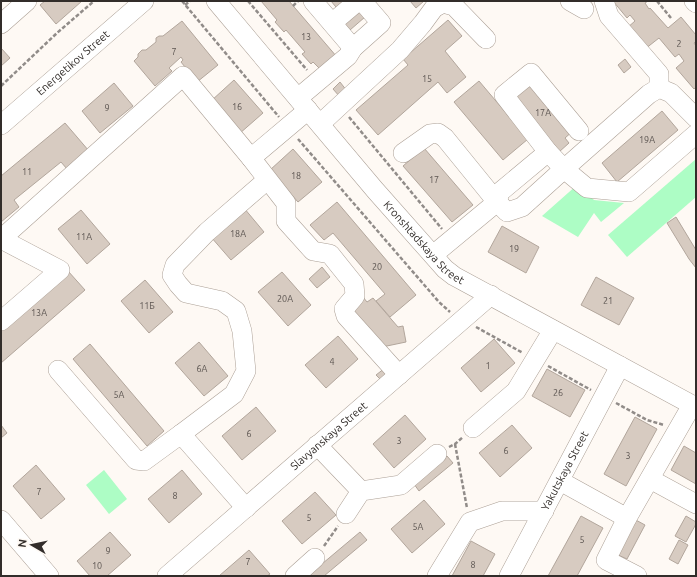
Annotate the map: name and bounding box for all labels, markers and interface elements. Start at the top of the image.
street label: Energetikov Street [34,27,112,98]
house number: 13 [301,32,311,42]
house number: 2 [676,39,682,49]
house number: 7 [171,47,177,57]
house number: 15 [422,74,432,84]
house number: 16 [232,102,242,112]
house number: 9 [104,103,110,113]
house number: 17А [535,108,551,118]
house number: 19А [639,135,655,145]
house number: 11 [22,167,32,177]
house number: 18 [291,171,301,181]
house number: 17 [429,175,439,185]
street label: Kronshtadskaya Street [381,198,467,287]
house number: 18А [230,229,246,239]
house number: 11А [76,232,92,242]
house number: 19 [509,244,519,254]
house number: 20 [372,262,382,272]
house number: 20А [277,294,293,304]
house number: 21 [603,296,613,306]
house number: 11Б [139,301,155,311]
house number: 13А [31,308,47,318]
house number: 4 [329,357,335,367]
house number: 1 [485,361,491,371]
house number: 6А [197,364,208,374]
house number: 26 [553,388,563,398]
house number: 5А [114,390,125,400]
street label: Slavyanskaya Street [288,399,370,472]
street label: Yakutskaya Street [539,428,591,513]
house number: 6 [246,429,252,439]
house number: 3 [396,436,402,446]
house number: 6 [503,446,509,456]
house number: 3 [625,451,631,461]
house number: 7 [36,487,42,497]
house number: 8 [172,491,178,501]
house number: 5 [306,513,312,523]
house number: 5А [413,522,424,532]
north arrow [12,525,52,565]
house number: 5 [579,535,585,545]
text: N [16,538,29,548]
house number: 9 [105,546,111,556]
house number: 7 [245,557,251,567]
house number: 8 [470,560,476,570]
house number: 10 [92,561,102,571]

